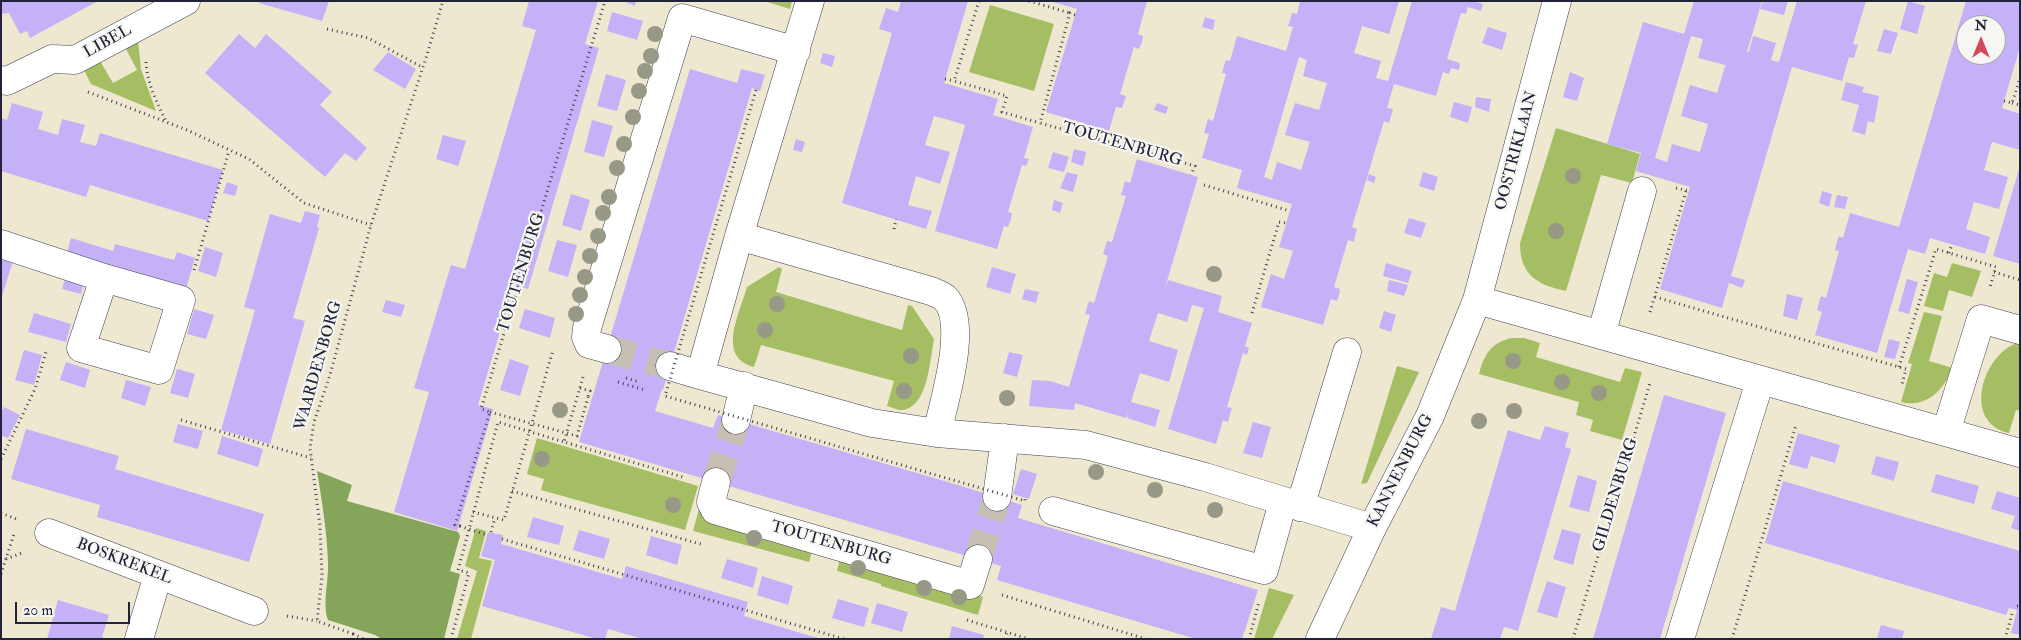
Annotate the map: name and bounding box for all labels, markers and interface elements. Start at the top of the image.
north arrow [1956,15,2006,65]
text: N [1975,17,1987,34]
street label: LIBEL [81,21,135,63]
street label: OOSTRIKLAAN [1492,89,1542,213]
street label: TOUTENBURG [1060,119,1184,171]
street label: TOUTENBURG [495,211,549,335]
street label: WAARDENBORG [291,299,347,433]
street label: KANNENBURG [1364,411,1438,531]
street label: GILDENBURG [1589,435,1643,555]
street label: TOUTENBURG [769,518,893,570]
street label: BOSKREKEL [73,535,175,589]
scale bar [18,592,132,624]
text: 20 m [23,601,53,620]

